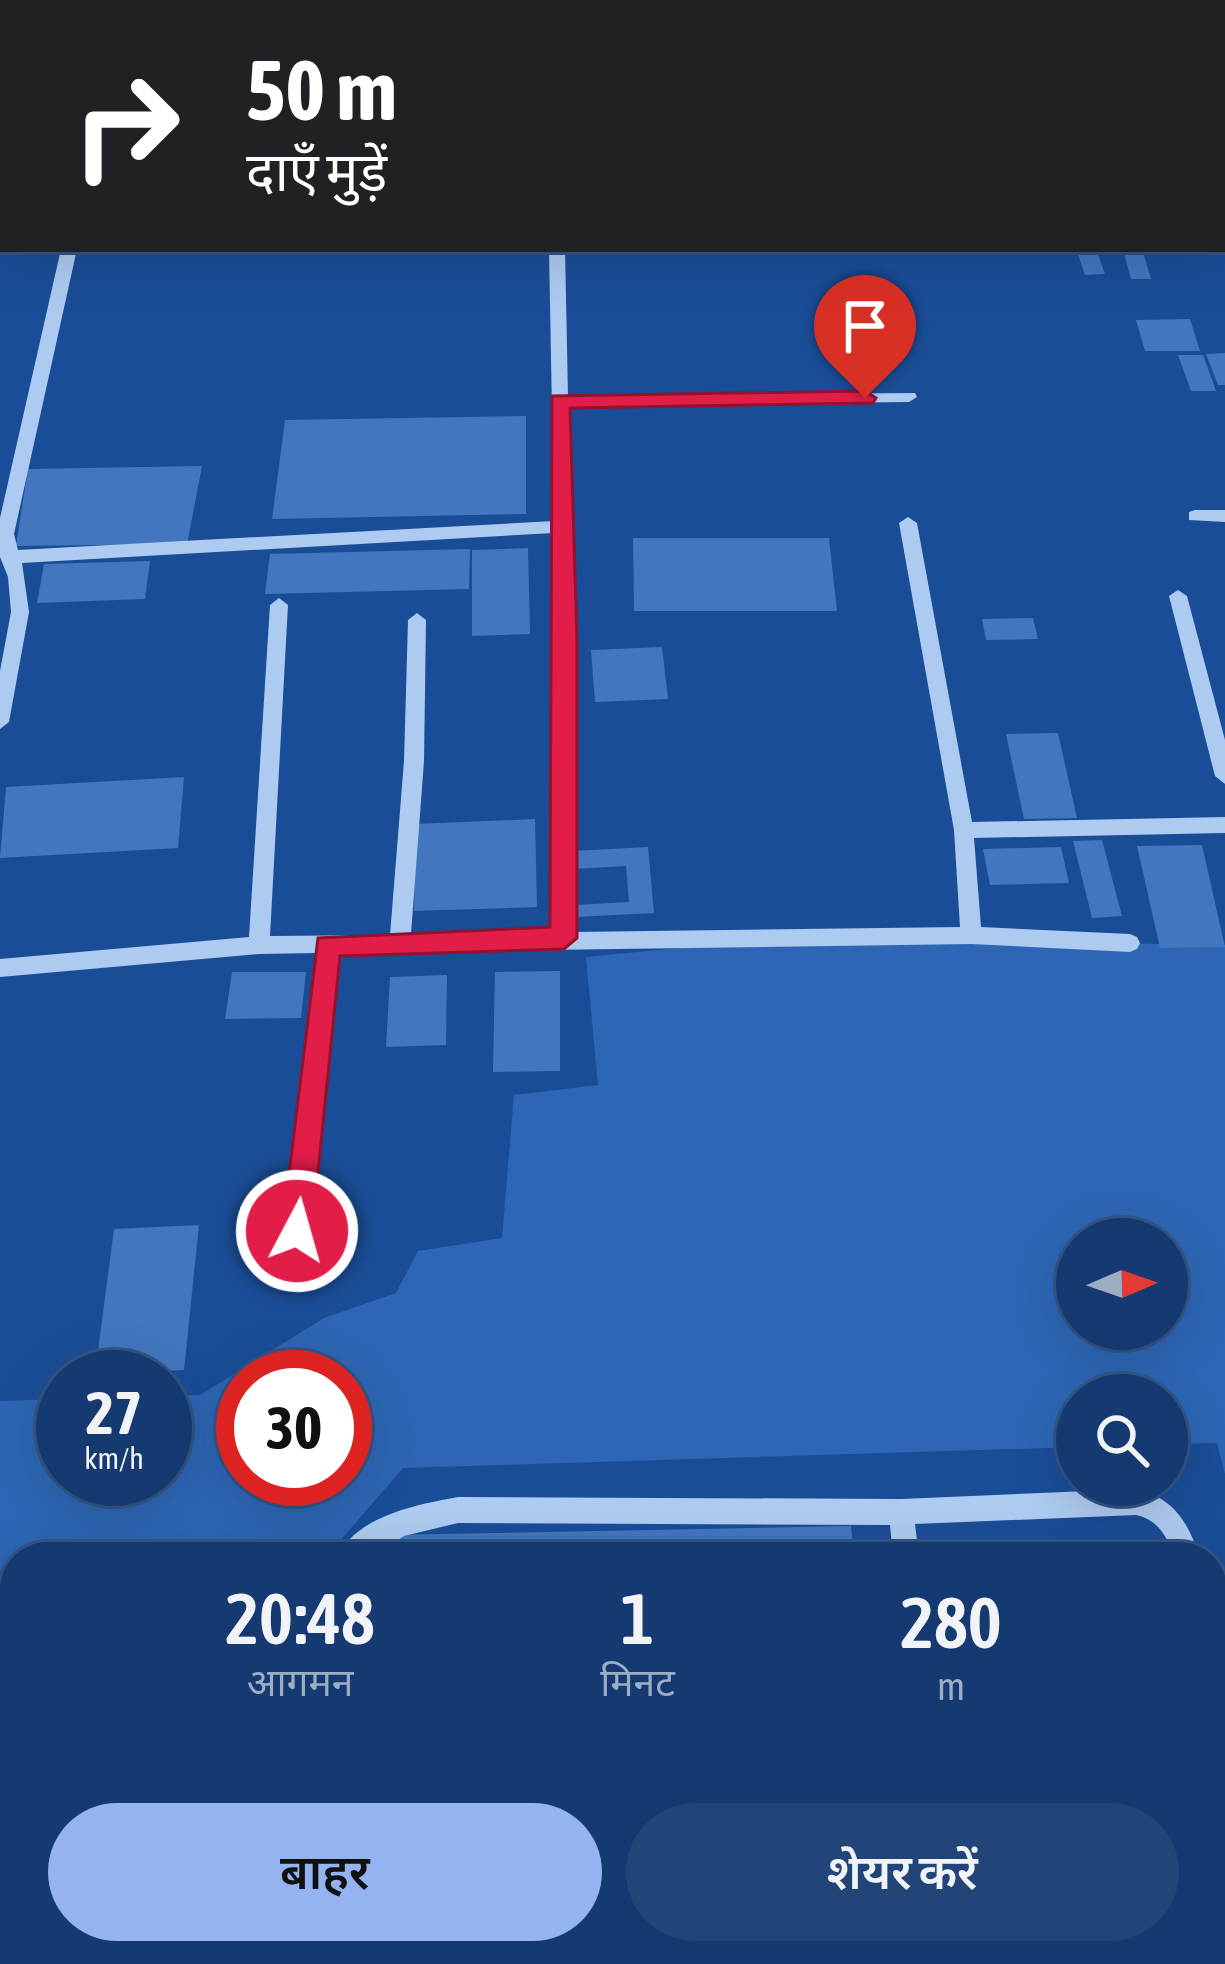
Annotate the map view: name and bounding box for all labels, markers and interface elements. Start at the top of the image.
text: 50 m [246,42,397,138]
icon: right [48,48,204,204]
text: दाएँ मुड़ें [246,141,387,202]
pin [814,275,916,398]
icon: arrive [832,293,898,359]
position arrow [234,1168,360,1294]
north arrow [1056,1218,1188,1350]
map controls [1056,1218,1188,1506]
speed limit sign: 30 [216,1350,372,1506]
button: search [1056,1374,1188,1506]
text: 27 [86,1378,142,1447]
text: km/h [84,1441,144,1475]
text: 20:48 [225,1577,375,1659]
text: 1 [621,1577,654,1659]
text: 280 [900,1581,1002,1663]
text: आगमन [247,1660,353,1704]
text: मिनट [600,1660,675,1704]
text: m [937,1664,965,1708]
button: बाहर [48,1803,602,1941]
button: शेयर करें [626,1803,1179,1941]

